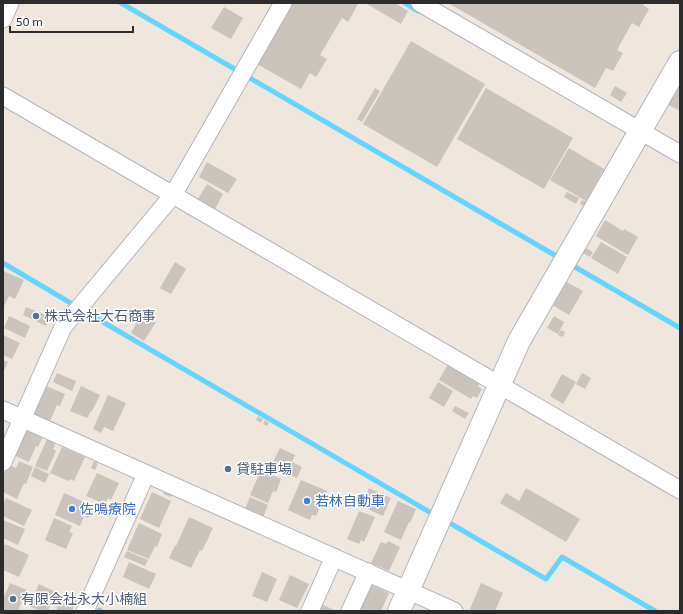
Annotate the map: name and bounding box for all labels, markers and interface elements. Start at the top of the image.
scale bar [10,8,133,34]
text: 50 m [16,14,43,28]
place label: 株式会社大石商事 [44,307,156,324]
marker: 株式会社大石商事 [31,311,41,321]
place label: 貸駐車場 [236,460,292,477]
marker: 貸駐車場 [223,464,233,474]
place label: 若林自動車 [315,492,385,509]
marker: 若林自動車 [302,496,312,506]
place label: 佐鳴療院 [80,500,136,517]
marker: 佐鳴療院 [67,504,77,514]
place label: 有限会社永大小楠組 [21,590,147,607]
marker: 有限会社永大小楠組 [8,594,18,604]

